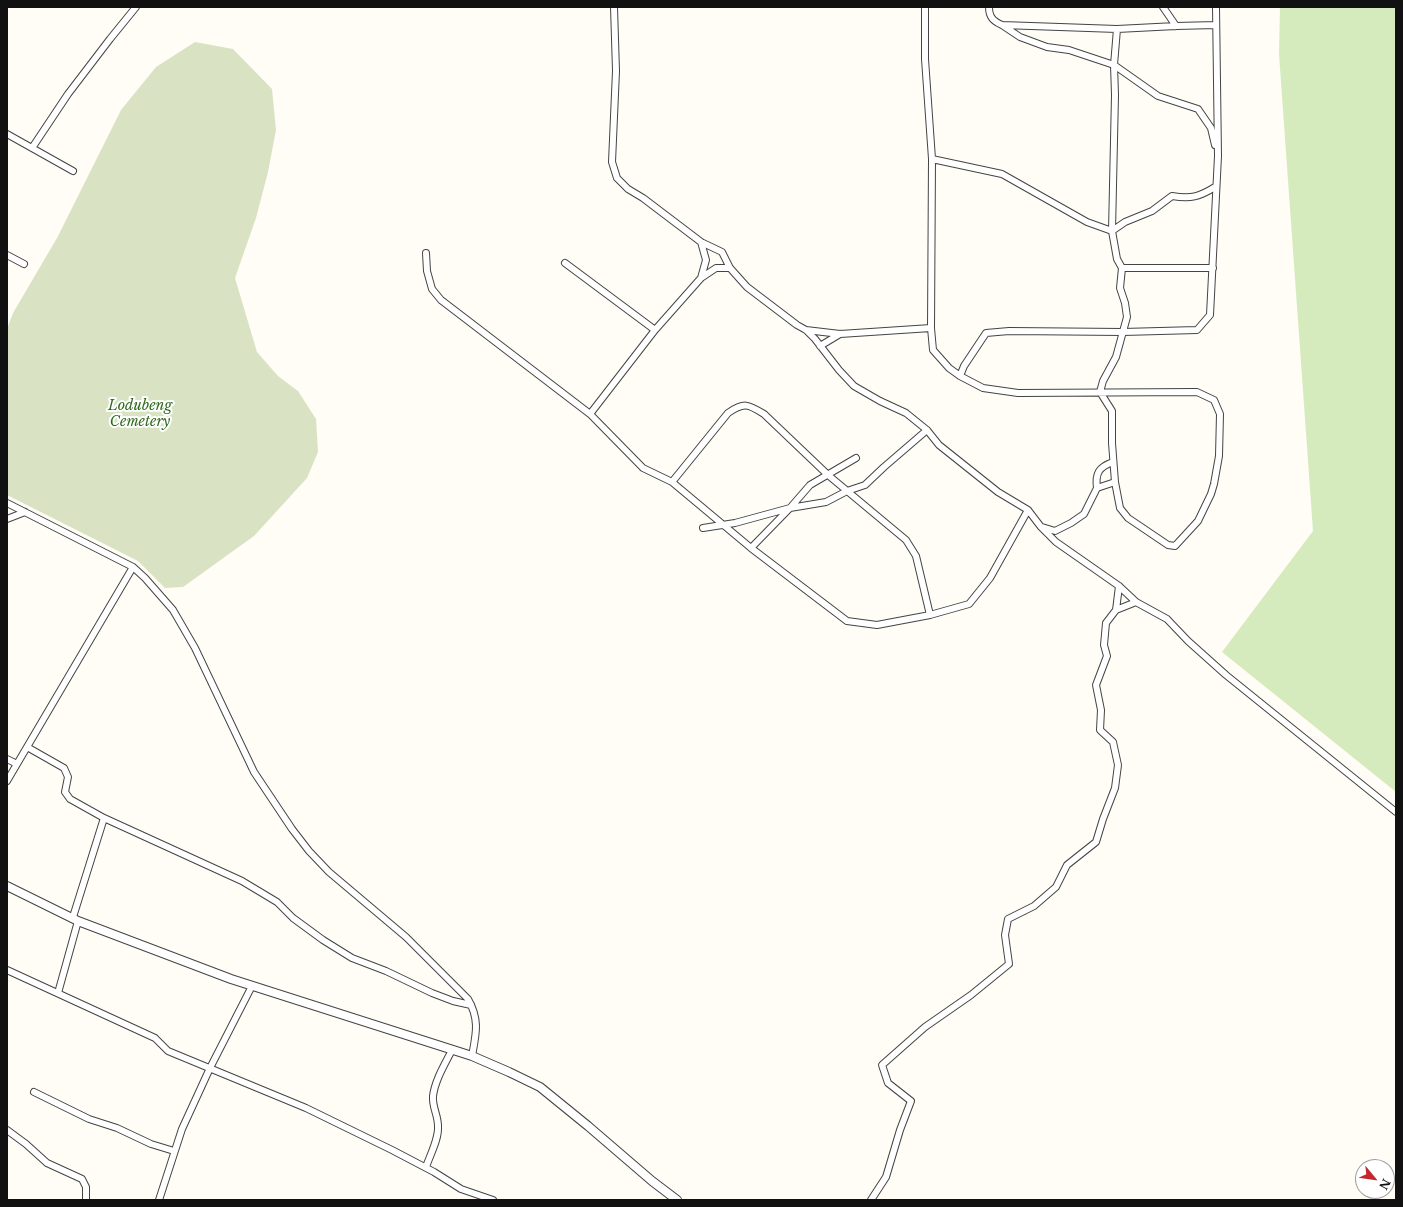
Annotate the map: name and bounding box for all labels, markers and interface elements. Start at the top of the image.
park label: Lodubeng Cemetery [108,398,172,430]
north arrow [1355,1159,1395,1199]
text: N [1376,1176,1393,1192]

